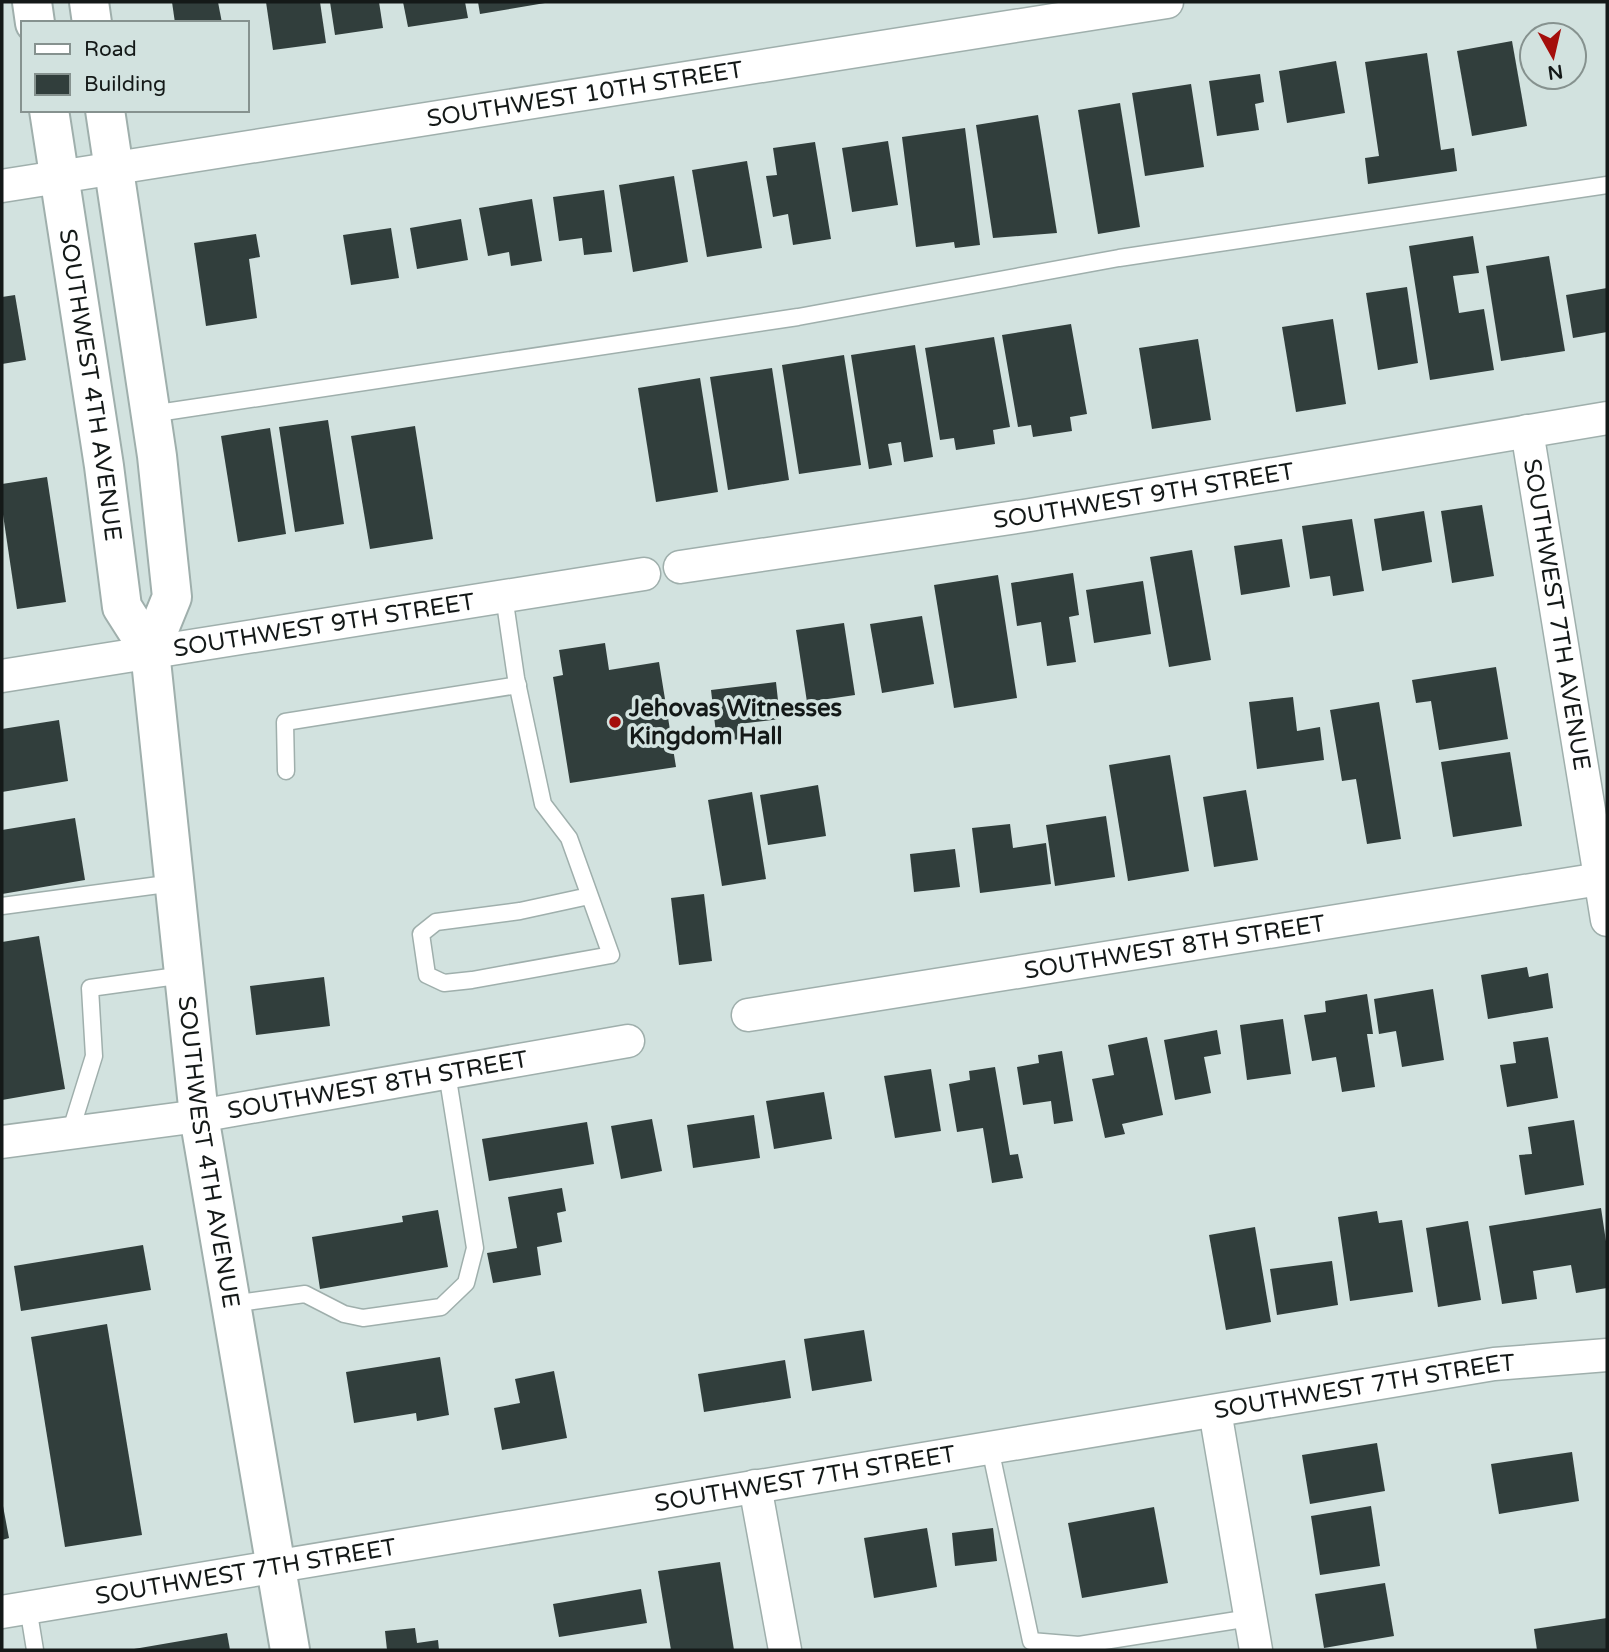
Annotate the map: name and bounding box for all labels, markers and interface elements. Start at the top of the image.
legend [21,21,248,112]
north arrow [1518,21,1588,91]
text: Road [84,37,137,62]
street label: SOUTHWEST 10TH STREET [425,55,745,134]
text: N [1546,60,1564,84]
text: Building [84,72,166,97]
street label: SOUTHWEST 4TH AVENUE [53,227,127,543]
street label: SOUTHWEST 9TH STREET [991,457,1297,535]
street label: SOUTHWEST 7TH AVENUE [1517,457,1596,773]
street label: SOUTHWEST 9TH STREET [171,587,477,664]
place label: Jehovas Witnesses Kingdom Hall [628,694,842,751]
marker: Jehovas Witnesses Kingdom Hall [607,714,623,730]
street label: SOUTHWEST 8TH STREET [1022,909,1328,986]
street label: SOUTHWEST 4TH AVENUE [171,994,245,1310]
street label: SOUTHWEST 8TH STREET [225,1045,531,1126]
street label: SOUTHWEST 7TH STREET [1212,1348,1516,1425]
street label: SOUTHWEST 7TH STREET [652,1440,958,1518]
street label: SOUTHWEST 7TH STREET [93,1533,399,1611]

